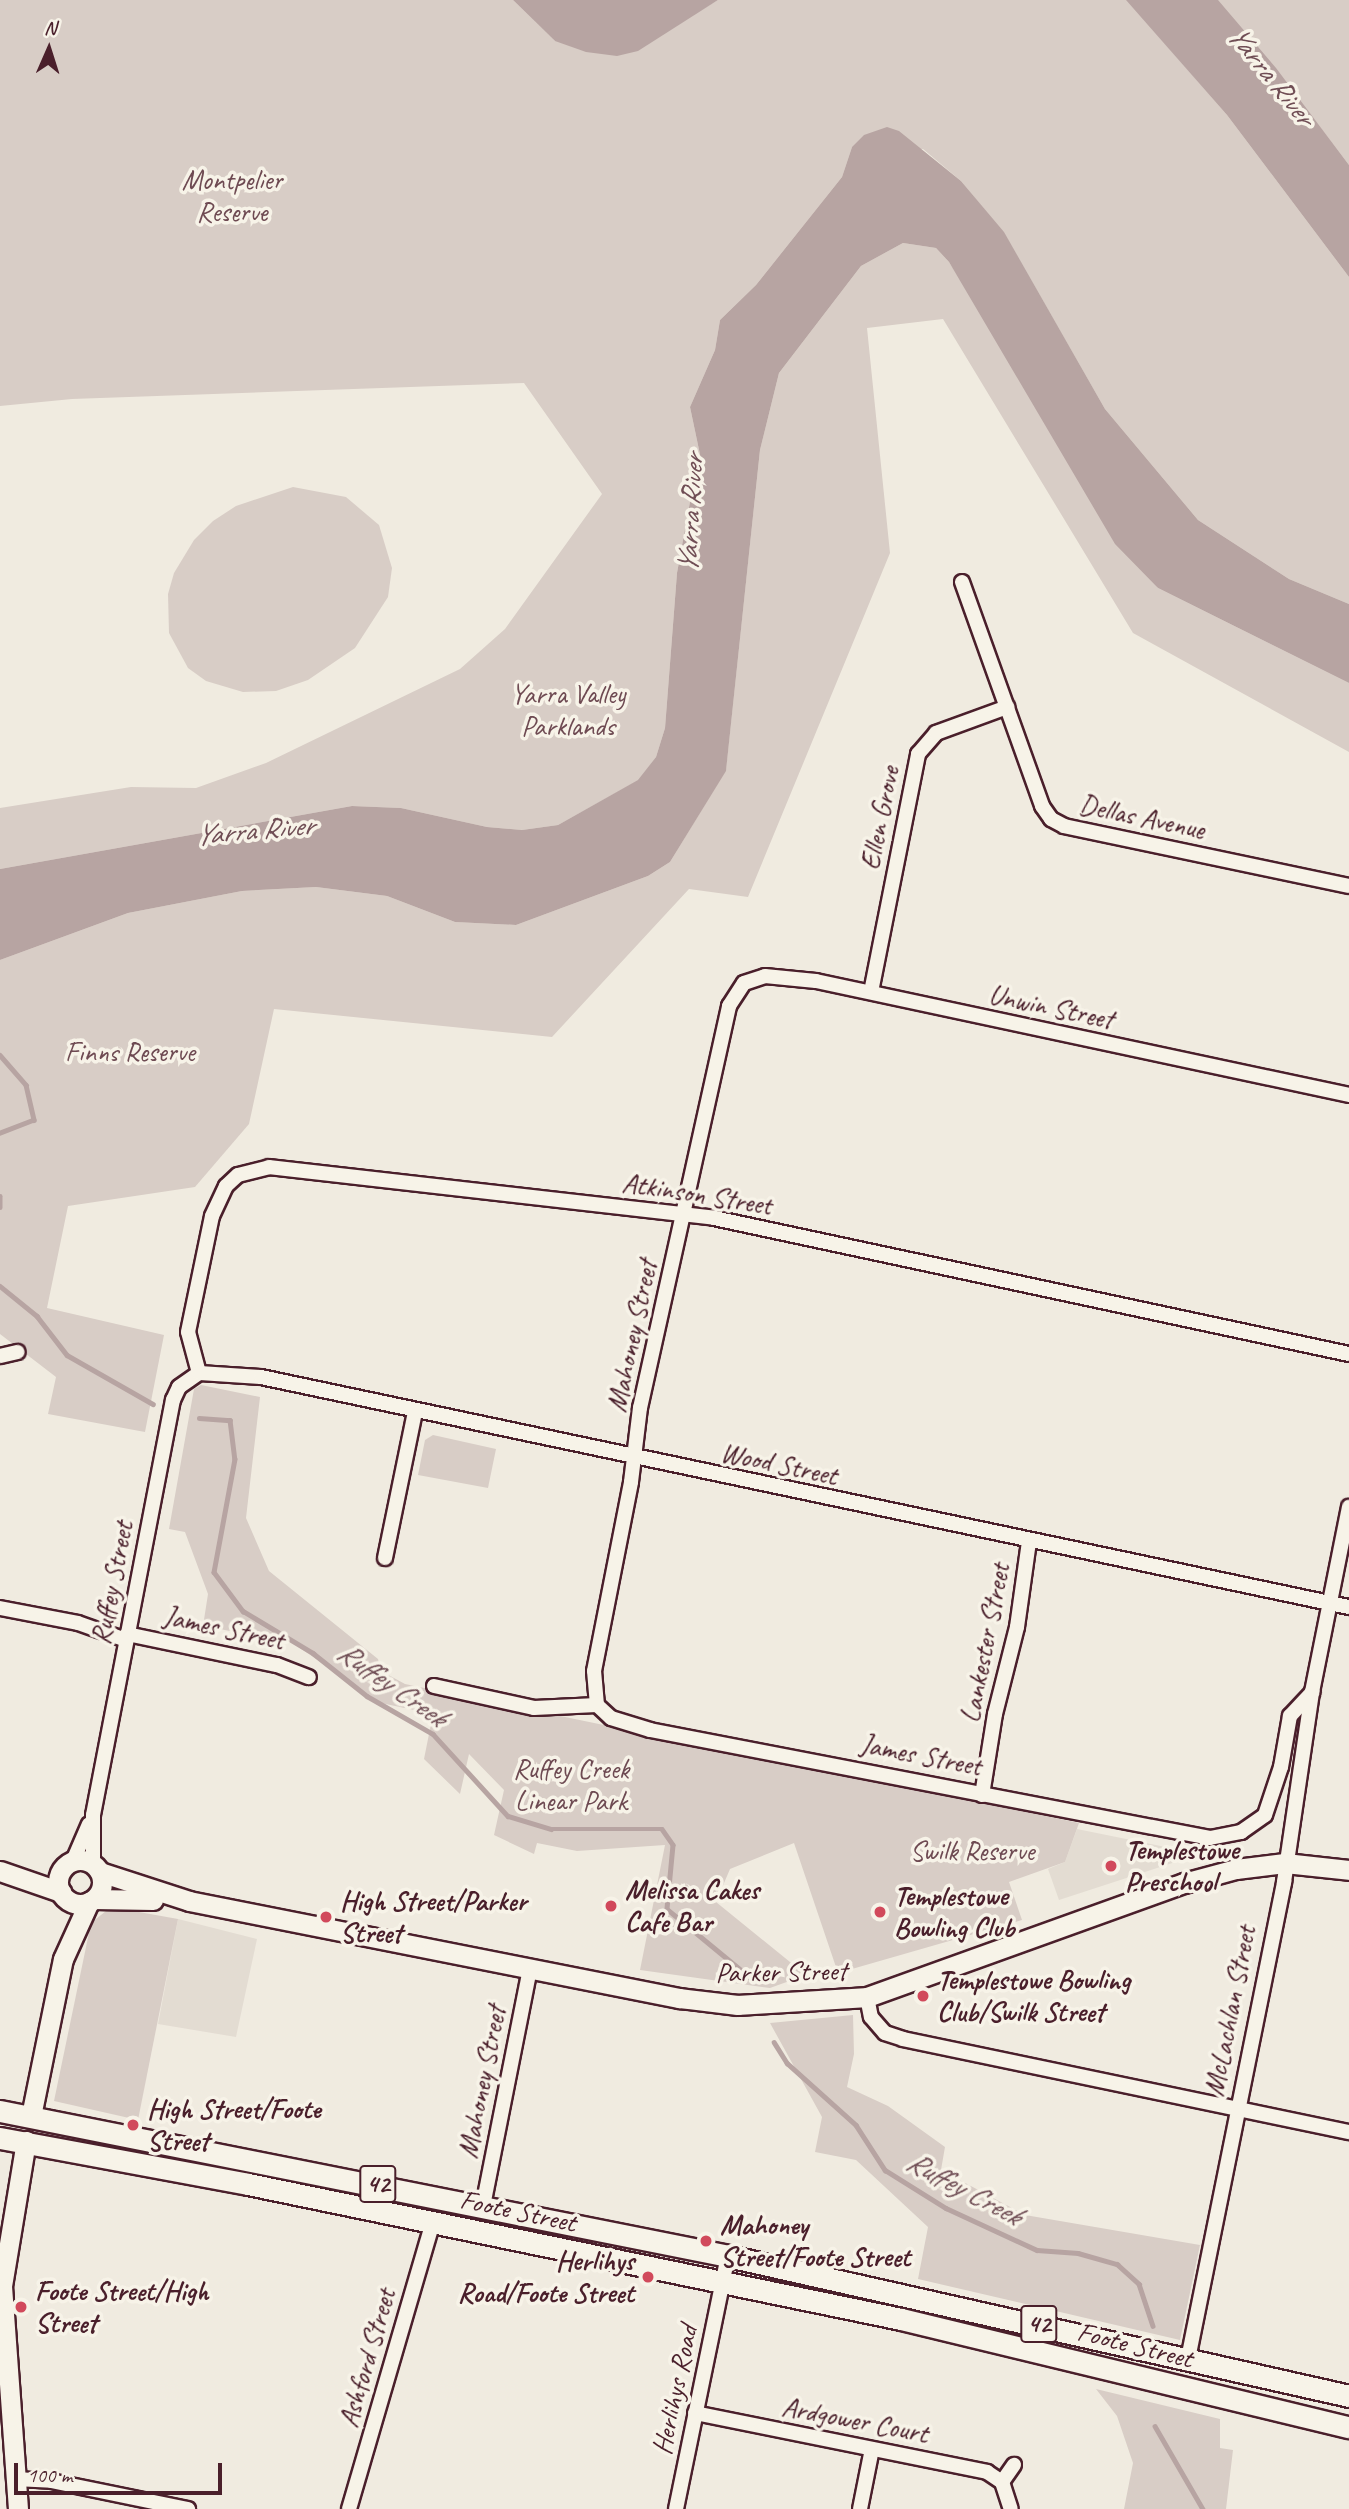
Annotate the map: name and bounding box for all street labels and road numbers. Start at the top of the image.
street label: Ellen Grove [854,763,906,873]
street label: Dellas Avenue [1076,787,1208,847]
street label: Unwin Street [986,977,1116,1037]
street label: Atkinson Street [620,1166,774,1222]
street label: Mahoney Street [600,1257,664,1415]
street label: Wood Street [717,1435,841,1493]
street label: Ruffey Street [84,1518,140,1648]
street label: Lankester Street [953,1560,1017,1726]
street label: James Street [161,1599,287,1657]
street label: James Street [858,1727,984,1783]
street label: McLachlan Street [1197,1923,1263,2099]
street label: Parker Street [715,1954,847,1990]
street label: Mahoney Street [451,2003,513,2161]
road number: 42 [359,2162,397,2206]
street label: Foote Street [457,2182,579,2240]
street label: Ashford Street [331,2285,403,2431]
road number: 42 [1020,2302,1058,2346]
street label: Foote Street [1074,2314,1196,2376]
street label: Herlihys Road [645,2323,705,2457]
street label: Ardgower Court [779,2389,931,2451]

